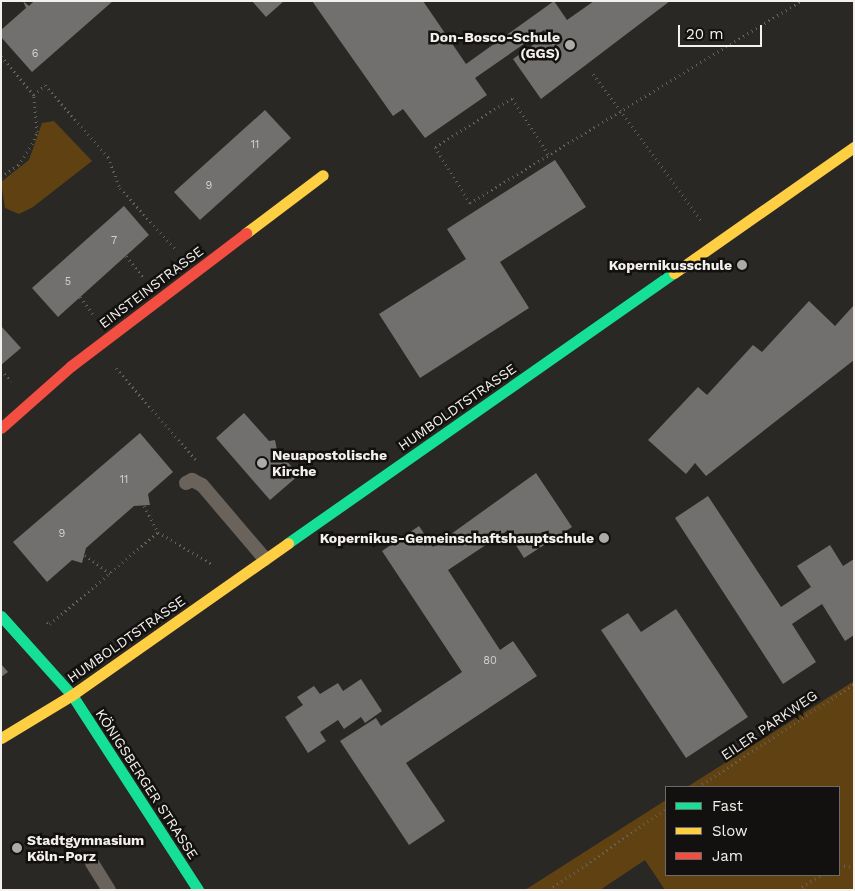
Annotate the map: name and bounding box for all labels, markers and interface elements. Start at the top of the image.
scale bar [680,15,764,47]
text: 20 m [686,25,724,43]
place label: Don-Bosco-Schule (GGS) [430,29,560,62]
marker: Don-Bosco-Schule (GGS) [564,39,576,51]
house number: 6 [32,47,38,61]
house number: 11 [251,138,259,152]
house number: 9 [206,179,212,193]
house number: 7 [111,234,117,248]
street label: EINSTEINSTRASSE [96,242,206,332]
place label: Kopernikusschule [609,257,732,273]
marker: Kopernikusschule [736,259,748,271]
house number: 5 [65,275,71,289]
street label: HUMBOLDTSTRASSE [395,360,519,454]
place label: Neuapostolische Kirche [272,447,387,480]
marker: Neuapostolische Kirche [256,457,268,469]
house number: 11 [120,473,128,487]
house number: 9 [59,527,65,541]
place label: Kopernikus-Gemeinschaftshauptschule [320,530,594,546]
marker: Kopernikus-Gemeinschaftshauptschule [598,532,610,544]
street label: HUMBOLDTSTRASSE [64,592,188,686]
house number: 80 [483,654,497,668]
street label: EILER PARKWEG [718,687,820,763]
street label: KÖNIGSBERGER STRASSE [92,706,202,862]
legend [665,786,840,876]
text: Fast [712,797,743,815]
text: Slow [712,822,748,840]
place label: Stadtgymnasium Köln-Porz [27,832,144,864]
marker: Stadtgymnasium Köln-Porz [11,842,23,854]
text: Jam [712,847,743,865]

